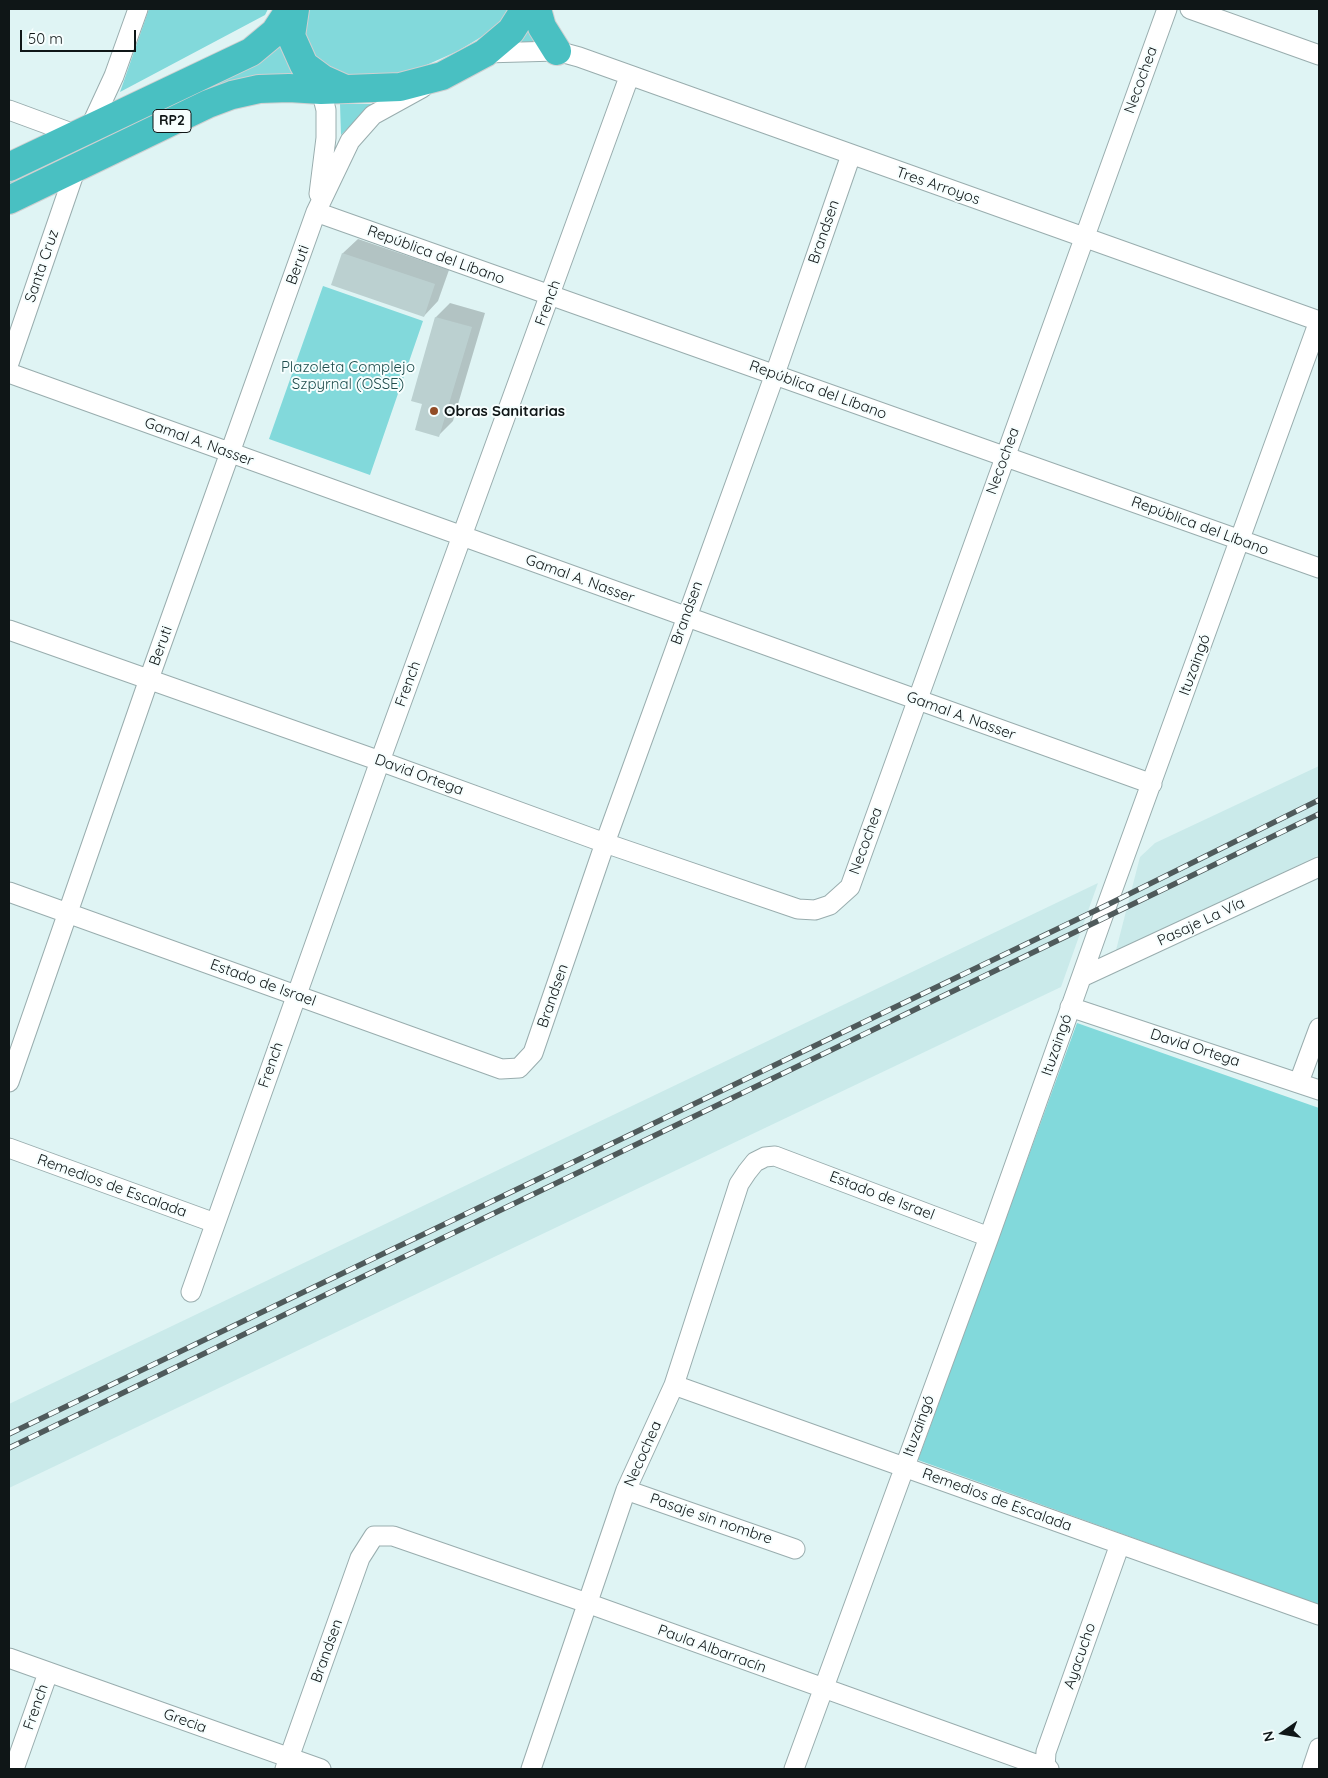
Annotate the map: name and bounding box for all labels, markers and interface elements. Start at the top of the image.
scale bar [22,20,139,52]
text: 50 m [28,29,63,48]
street label: Necochea [1121,44,1161,116]
road number: RP2 [153,110,191,132]
street label: Tres Arroyos [894,163,982,209]
street label: Brandsen [805,198,843,266]
street label: República del Líbano [365,222,507,288]
street label: Santa Cruz [21,227,63,305]
street label: Beruti [283,243,313,287]
street label: French [531,278,565,328]
street label: República del Líbano [747,357,889,423]
park label: Plazoleta Complejo Szpyrnal (OSSE) [281,358,415,393]
place label: Obras Sanitarias [444,402,565,420]
marker: Obras Sanitarias [428,405,440,417]
street label: Gamal A. Nasser [142,414,256,470]
street label: Necochea [983,425,1023,497]
street label: República del Líbano [1129,493,1271,559]
street label: Gamal A. Nasser [523,551,637,607]
street label: Brandsen [667,579,707,647]
street label: Beruti [146,624,176,668]
street label: Ituzaingó [1176,632,1214,698]
street label: French [391,659,425,709]
street label: Gamal A. Nasser [904,688,1018,744]
street label: David Ortega [372,751,466,799]
street label: Necochea [846,805,886,877]
street label: Pasaje La Vía [1154,894,1248,950]
street label: Estado de Israel [208,956,318,1010]
street label: Brandsen [534,962,572,1030]
street label: Ituzaingó [1038,1012,1076,1078]
street label: David Ortega [1148,1025,1242,1071]
street label: French [255,1040,287,1090]
street label: Remedios de Escalada [35,1151,189,1221]
street label: Estado de Israel [827,1168,937,1224]
street label: Ituzaingó [900,1393,938,1459]
street label: Necochea [621,1418,665,1490]
street label: Remedios de Escalada [920,1465,1074,1535]
street label: Pasaje sin nombre [647,1490,775,1548]
street label: Brandsen [307,1617,347,1685]
street label: Paula Albarracín [655,1621,769,1677]
street label: Ayacucho [1060,1621,1100,1691]
street label: French [20,1682,52,1732]
street label: Grecia [161,1705,209,1737]
north arrow [1258,1708,1308,1758]
text: N [1258,1729,1278,1743]

